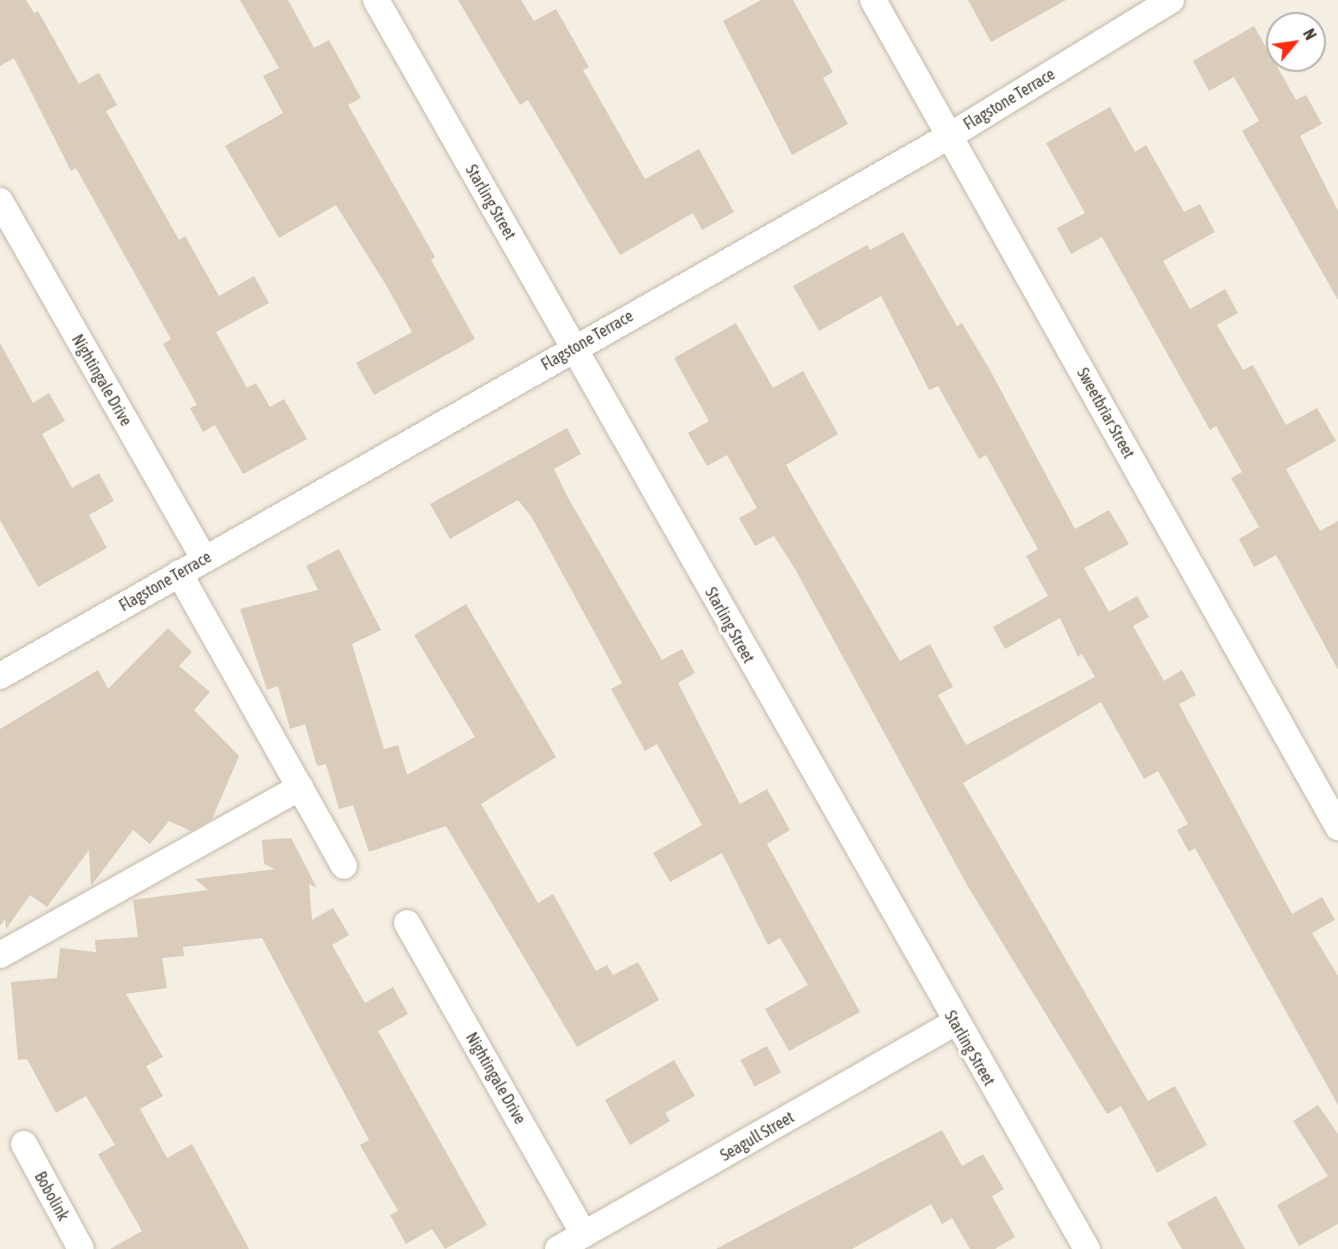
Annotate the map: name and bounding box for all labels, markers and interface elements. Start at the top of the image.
north arrow [1266,12,1326,72]
text: N [1300,26,1320,43]
street label: Flagstone Terrace [960,64,1058,134]
street label: Starling Street [462,161,520,243]
street label: Flagstone Terrace [538,306,636,374]
street label: Nightingale Drive [68,331,136,429]
street label: Sweetbriar Street [1073,364,1139,462]
street label: Flagstone Terrace [116,547,214,615]
street label: Starling Street [701,584,759,666]
street label: Starling Street [941,1007,999,1089]
street label: Nightingale Drive [462,1029,530,1127]
street label: Seagull Street [717,1107,797,1165]
street label: Bobolink [31,1168,73,1224]

